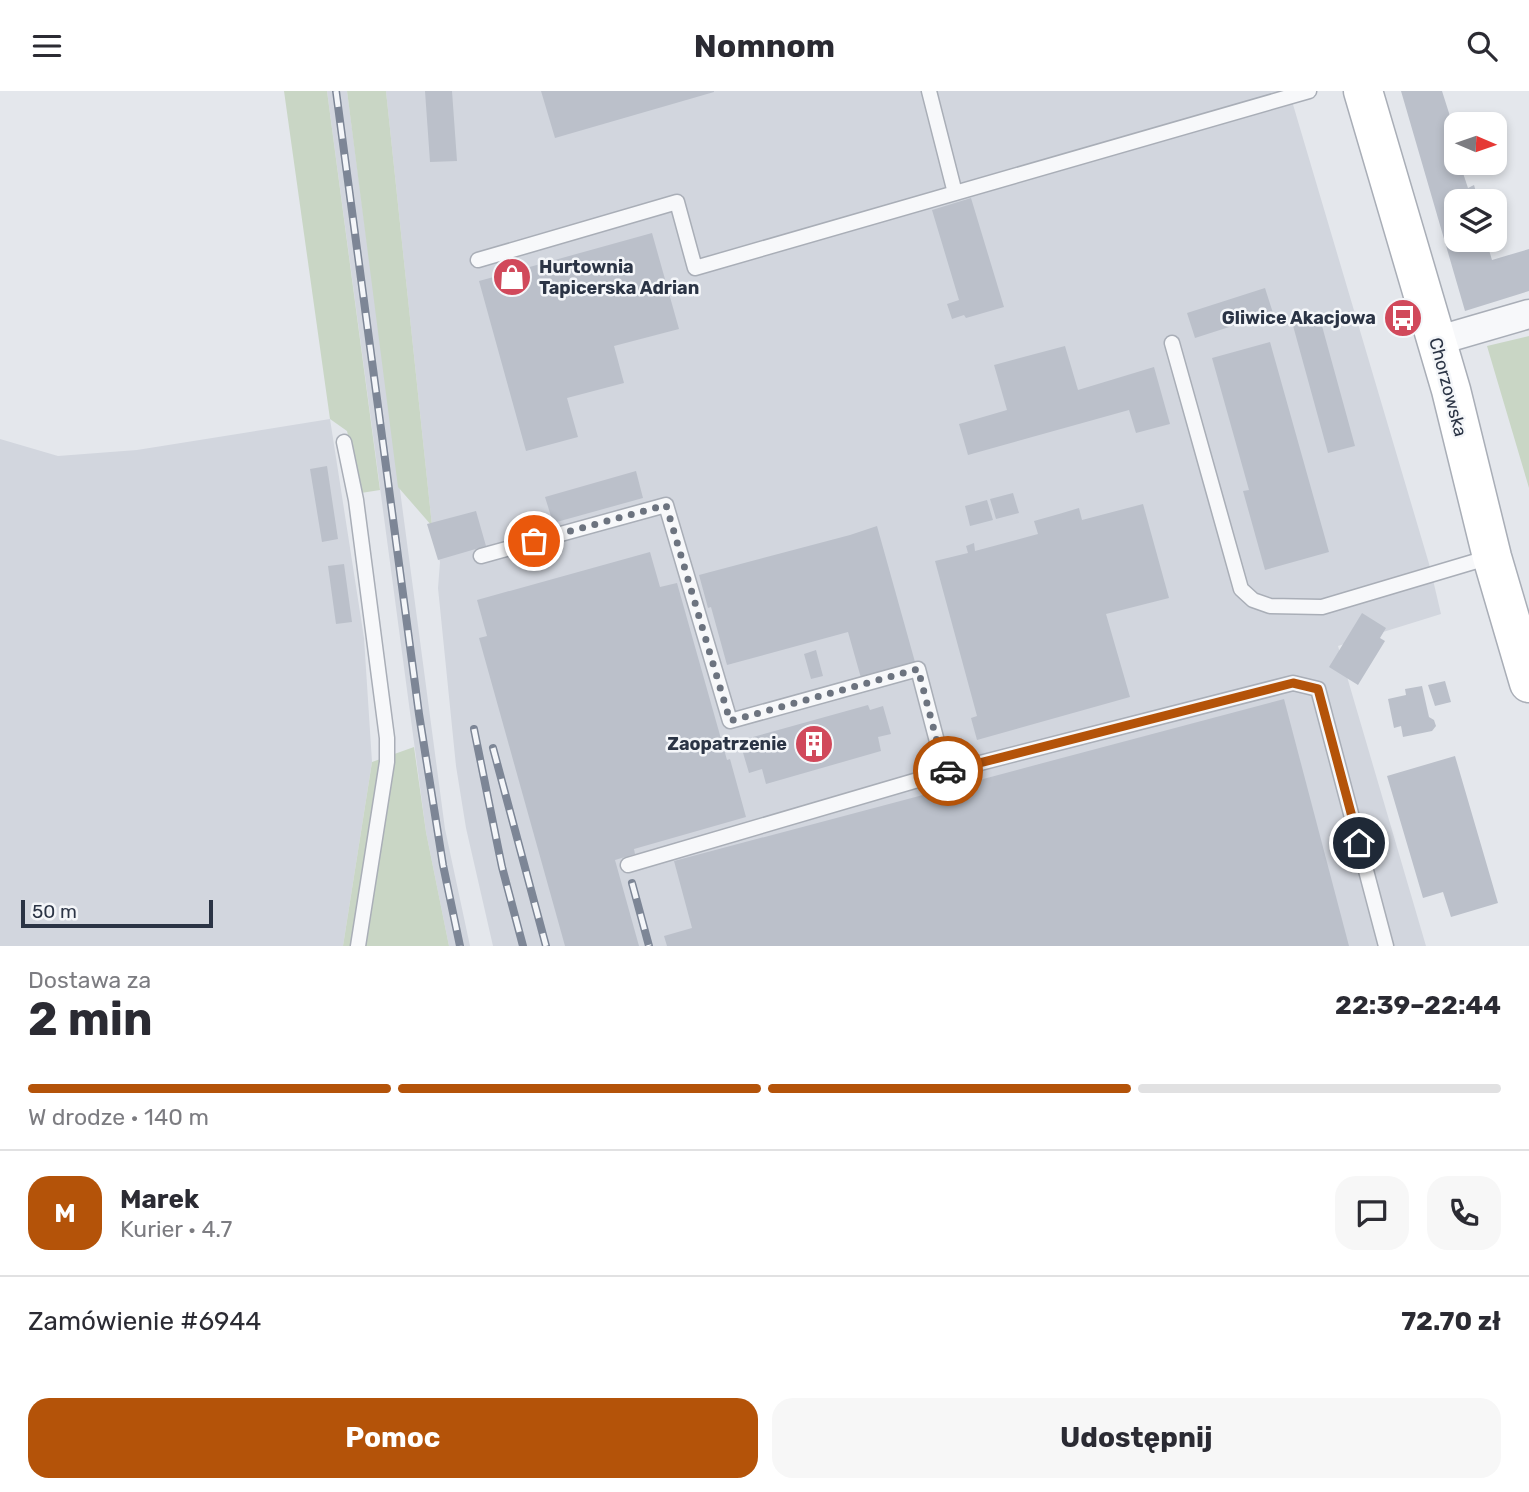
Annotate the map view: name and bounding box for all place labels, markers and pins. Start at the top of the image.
shop icon: Hurtownia Tapicerska Adrian [491,256,533,298]
place label: Hurtownia Tapicerska Adrian [539,256,699,299]
bus stop icon: Gliwice Akacjowa [1382,297,1424,339]
place label: Gliwice Akacjowa [1222,307,1376,329]
pin [504,511,564,571]
building icon: Zaopatrzenie [793,723,835,765]
place label: Zaopatrzenie [667,733,787,755]
pin [1329,813,1389,873]

